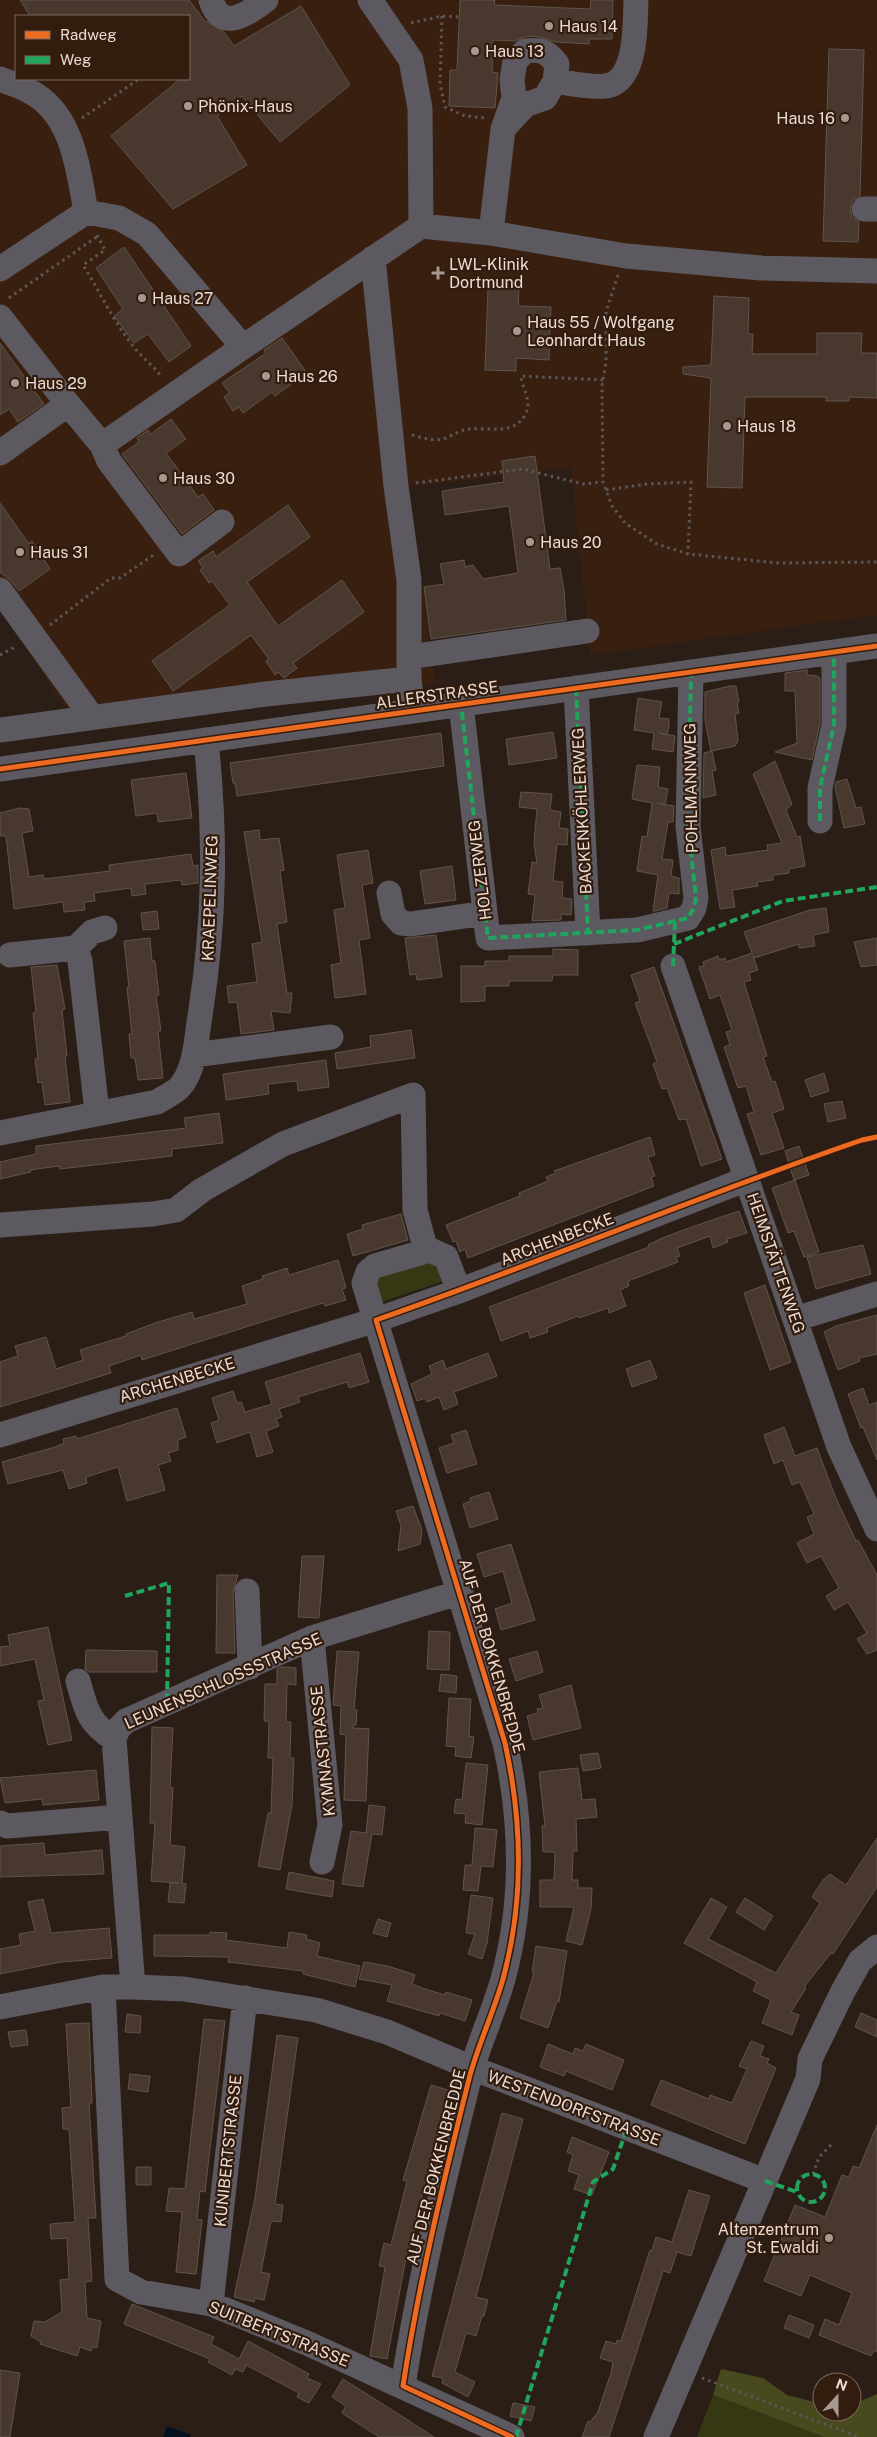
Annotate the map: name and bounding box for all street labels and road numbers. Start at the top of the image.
street label: ALLERSTRASSE [374,677,500,713]
street label: POHLMANNWEG [680,723,702,853]
street label: BACKENKÖHLERWEG [567,727,596,895]
street label: HOLZERWEG [464,819,496,921]
street label: KRAEPELINWEG [198,835,222,961]
street label: HEIMSTÄTTENWEG [743,1190,810,1336]
street label: ARCHENBECKE [498,1209,616,1269]
street label: ARCHENBECKE [117,1353,237,1407]
street label: AUF DER BOKKENBREDDE [455,1557,529,1755]
street label: LEUNENSCHLOSSSTRASSE [121,1629,325,1733]
street label: KYMNASTRASSE [307,1685,339,1817]
street label: WESTENDORFSTRASSE [485,2066,663,2150]
street label: AUF DER BOKKENBREDDE [402,2067,470,2267]
street label: KUNIBERTSTRASSE [211,2074,245,2228]
street label: SUITBERTSTRASSE [206,2297,352,2371]

